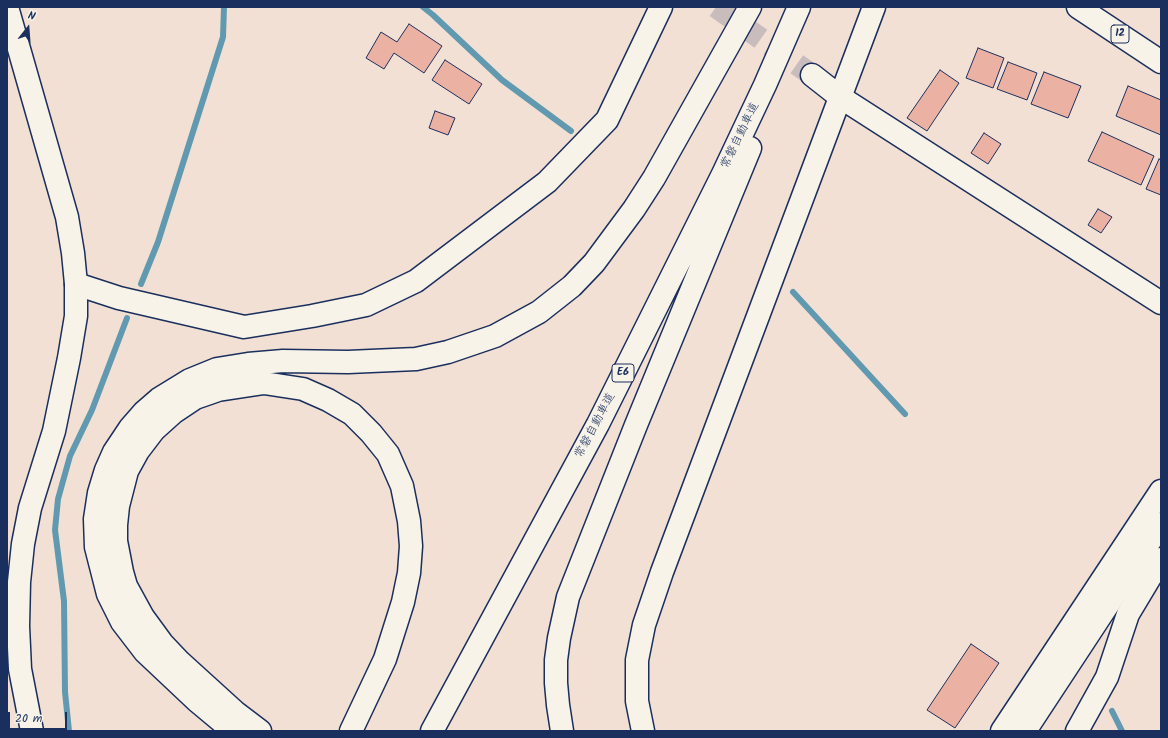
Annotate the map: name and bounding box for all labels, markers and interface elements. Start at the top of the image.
text: N [26,7,37,26]
north arrow [8,8,48,48]
road number: 12 [1111,25,1129,43]
street label: 常磐自動車道 [719,100,763,172]
road number: E6 [612,364,634,382]
street label: 常磐自動車道 [573,391,619,461]
scale bar [10,704,69,730]
text: 20 m [15,709,42,728]

